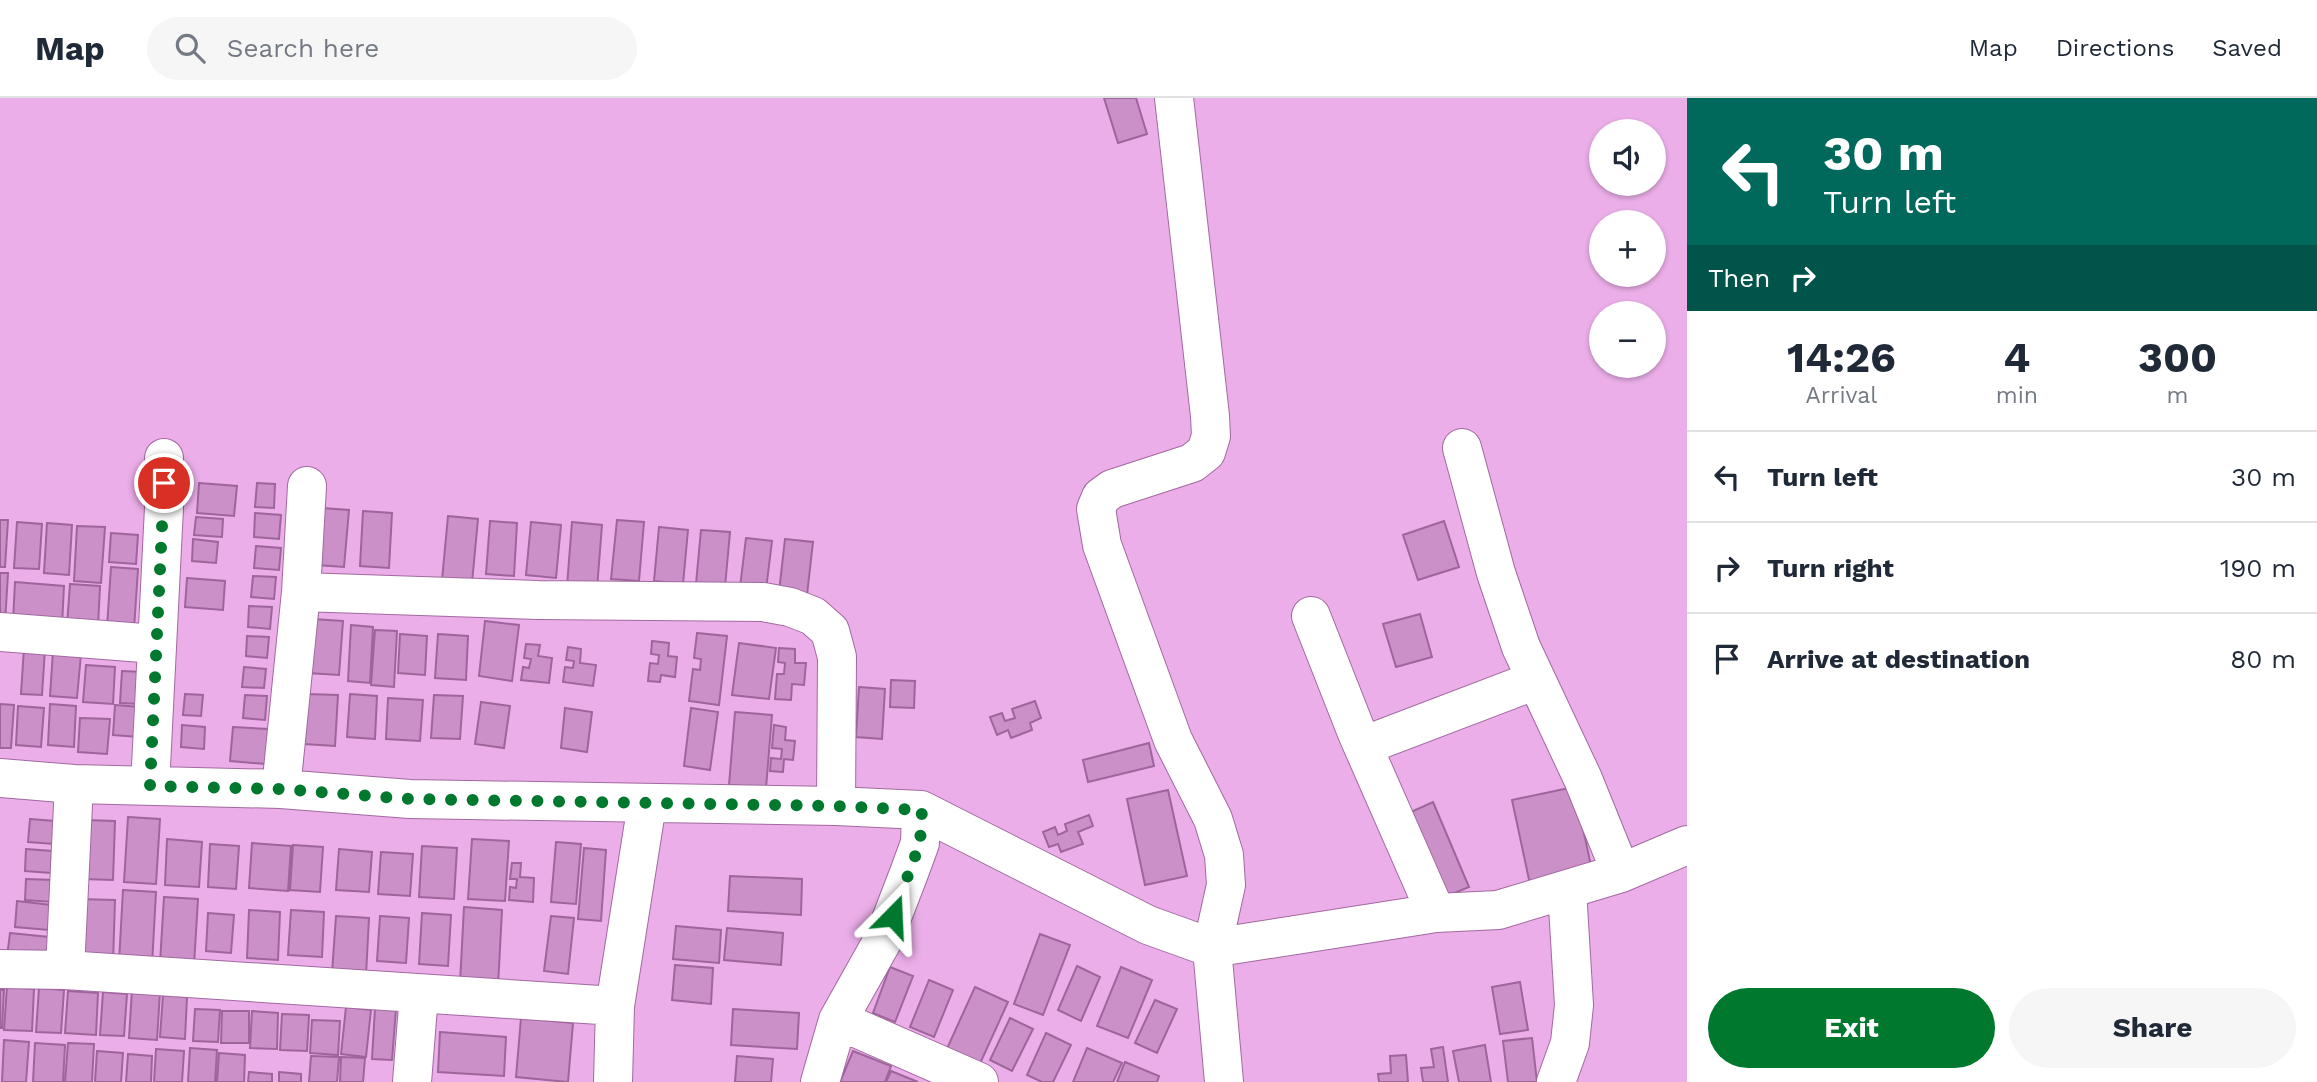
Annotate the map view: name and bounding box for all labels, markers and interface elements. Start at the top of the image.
search box [147,17,637,80]
text: Map [35,29,105,68]
icon: search [171,29,209,67]
text: Search here [227,33,379,63]
text: Map [1969,34,2018,62]
text: Directions [2056,34,2174,62]
text: Saved [2212,34,2282,62]
map controls [1589,119,1666,378]
button: sound [1589,119,1666,196]
text: 30 m [1823,124,1944,182]
icon: left [1708,126,1799,217]
text: Turn left [1823,183,1956,221]
button: + [1589,210,1666,287]
icon: right [1784,259,1822,297]
text: Then [1708,263,1770,293]
button: − [1589,301,1666,378]
text: 14:26 [1787,333,1896,382]
text: 4 [2003,333,2030,382]
text: 300 [2138,333,2217,382]
text: Arrival [1805,382,1877,409]
text: min [1996,382,2038,409]
text: m [2167,382,2188,409]
pin [134,453,194,513]
icon: left [1708,458,1746,496]
text: Turn left [1767,462,1878,492]
text: 30 m [2231,462,2296,492]
icon: arrive [145,464,183,502]
icon: right [1708,549,1746,587]
text: Turn right [1767,553,1894,583]
text: 190 m [2220,553,2296,583]
icon: arrive [1708,640,1746,678]
text: Arrive at destination [1767,644,2030,674]
text: 80 m [2230,644,2296,674]
position arrow [856,879,930,953]
button: Exit [1708,988,1995,1068]
button: Share [2009,988,2296,1068]

